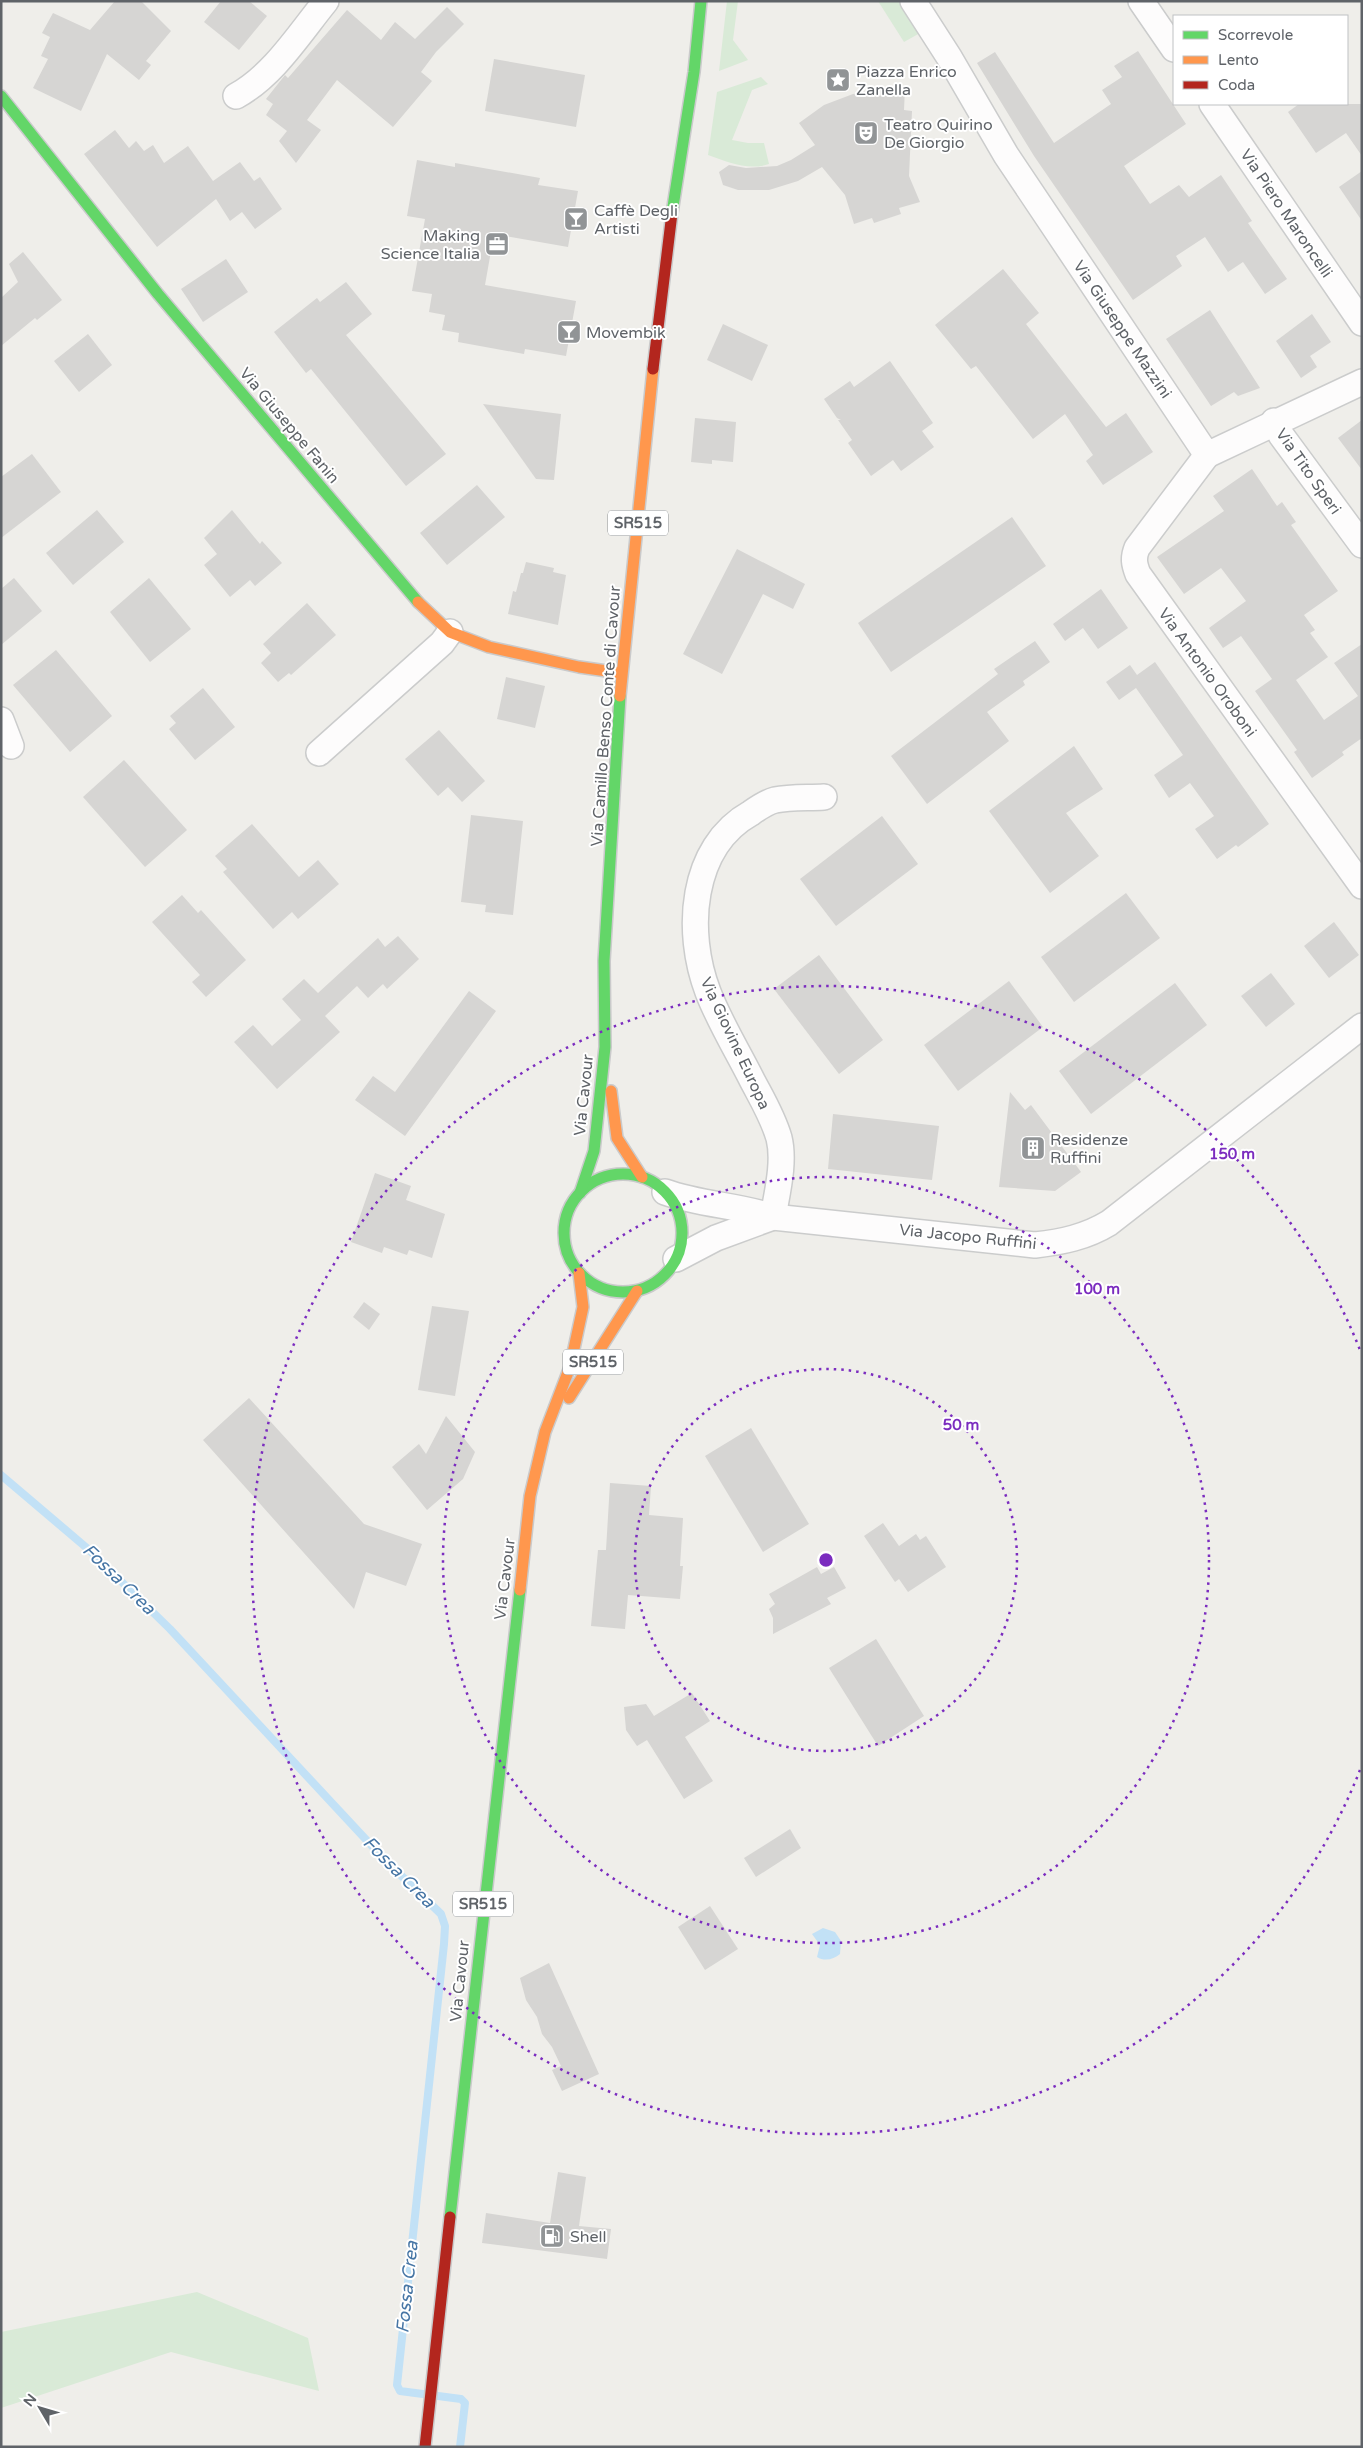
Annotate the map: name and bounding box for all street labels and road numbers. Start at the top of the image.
street label: Via Piero Maroncelli [1236,145,1337,282]
street label: Via Giuseppe Mazzini [1069,257,1176,402]
street label: Via Giuseppe Fanin [235,364,344,488]
street label: Via Tito Speri [1271,425,1345,518]
road number: SR515 [608,510,668,536]
street label: Via Camillo Benso Conte di Cavour [587,584,625,847]
street label: Via Antonio Oroboni [1154,604,1261,741]
street label: Via Giovine Europa [696,974,775,1113]
street label: Via Cavour [570,1052,598,1137]
street label: Via Jacopo Ruffini [898,1220,1038,1254]
road number: SR515 [563,1350,623,1374]
street label: Via Cavour [490,1536,520,1621]
road number: SR515 [453,1892,513,1916]
street label: Via Cavour [446,1938,474,2023]

